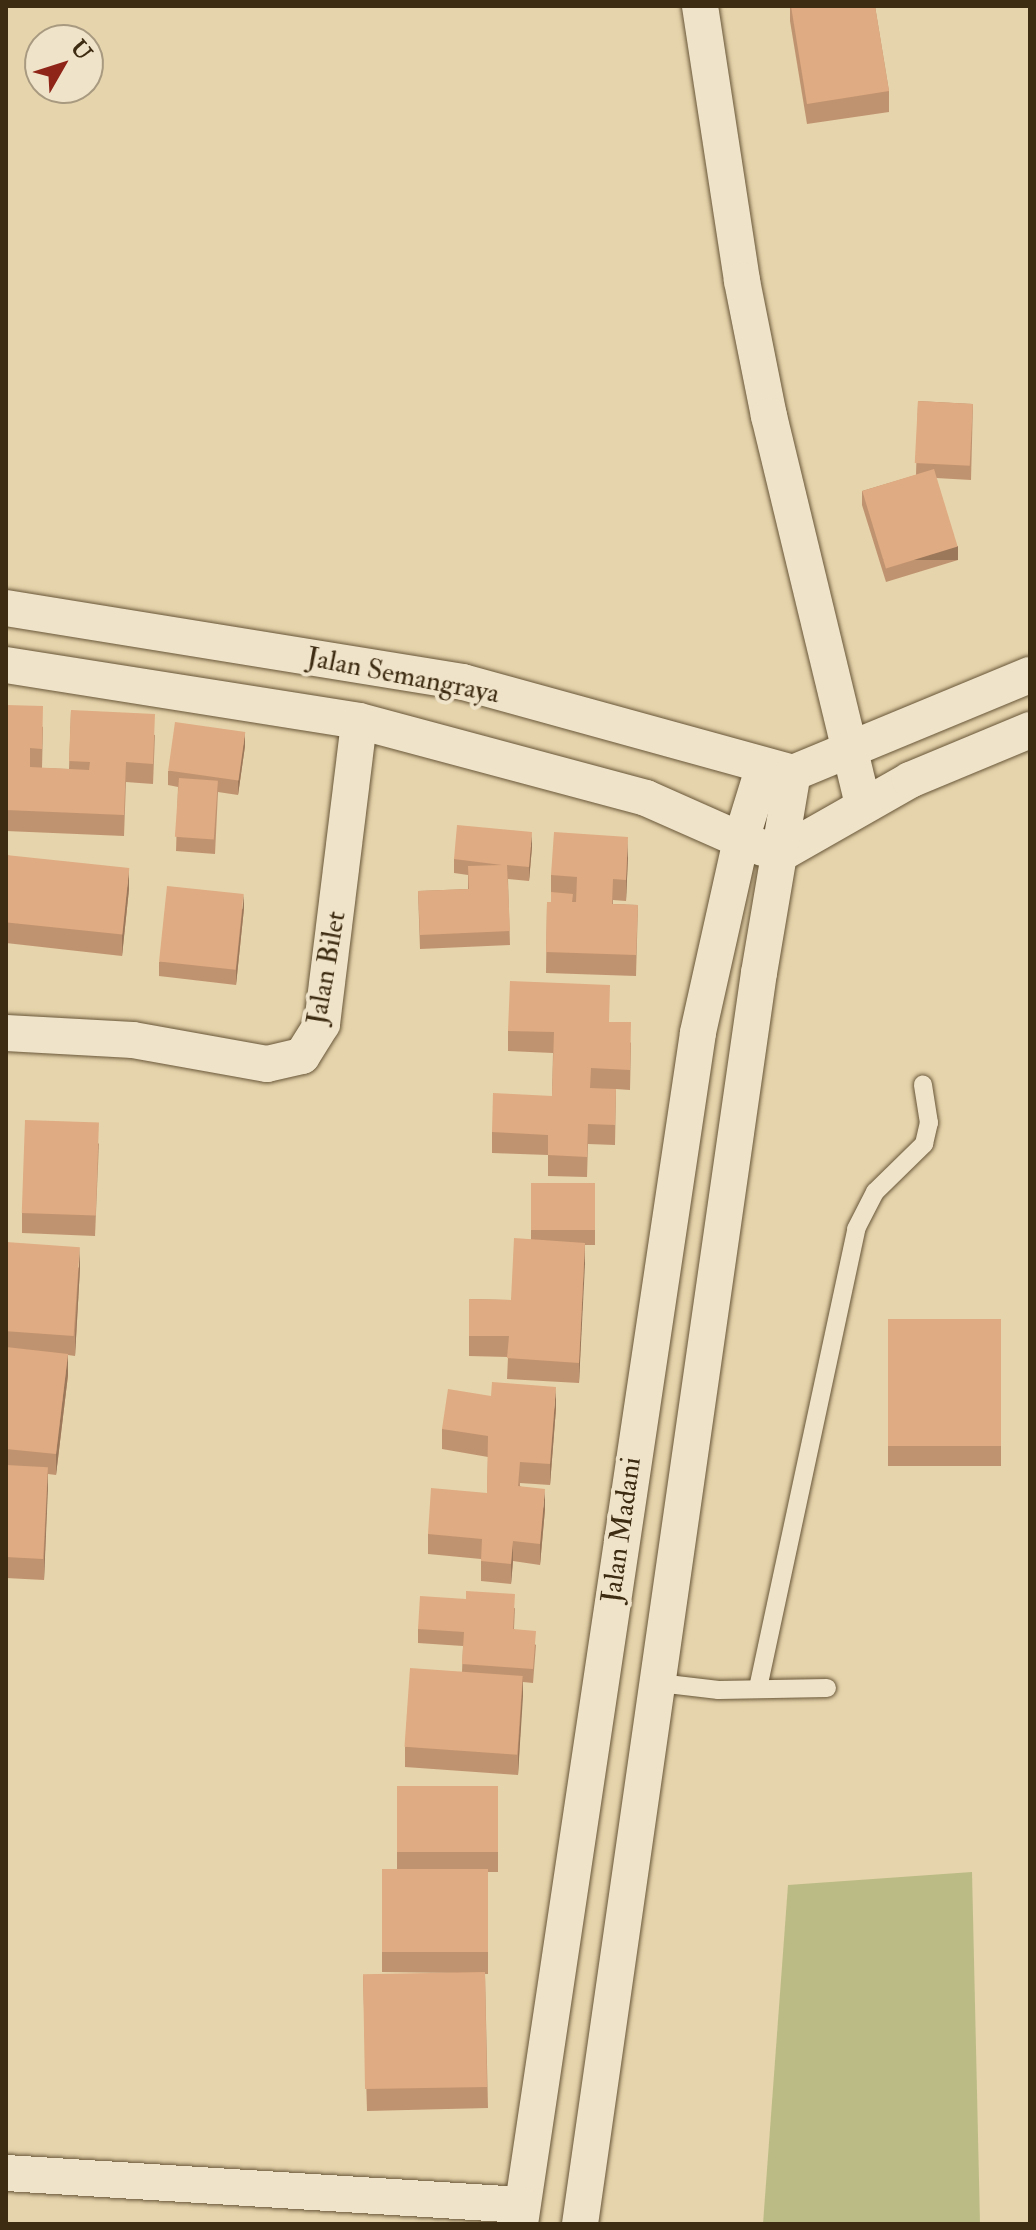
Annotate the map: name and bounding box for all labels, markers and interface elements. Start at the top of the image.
north arrow [24,24,104,104]
text: U [64,34,98,66]
street label: Jalan Semangraya [304,641,502,711]
street label: Jalan Bilet [300,909,354,1027]
street label: Jalan Madani [595,1455,649,1605]

